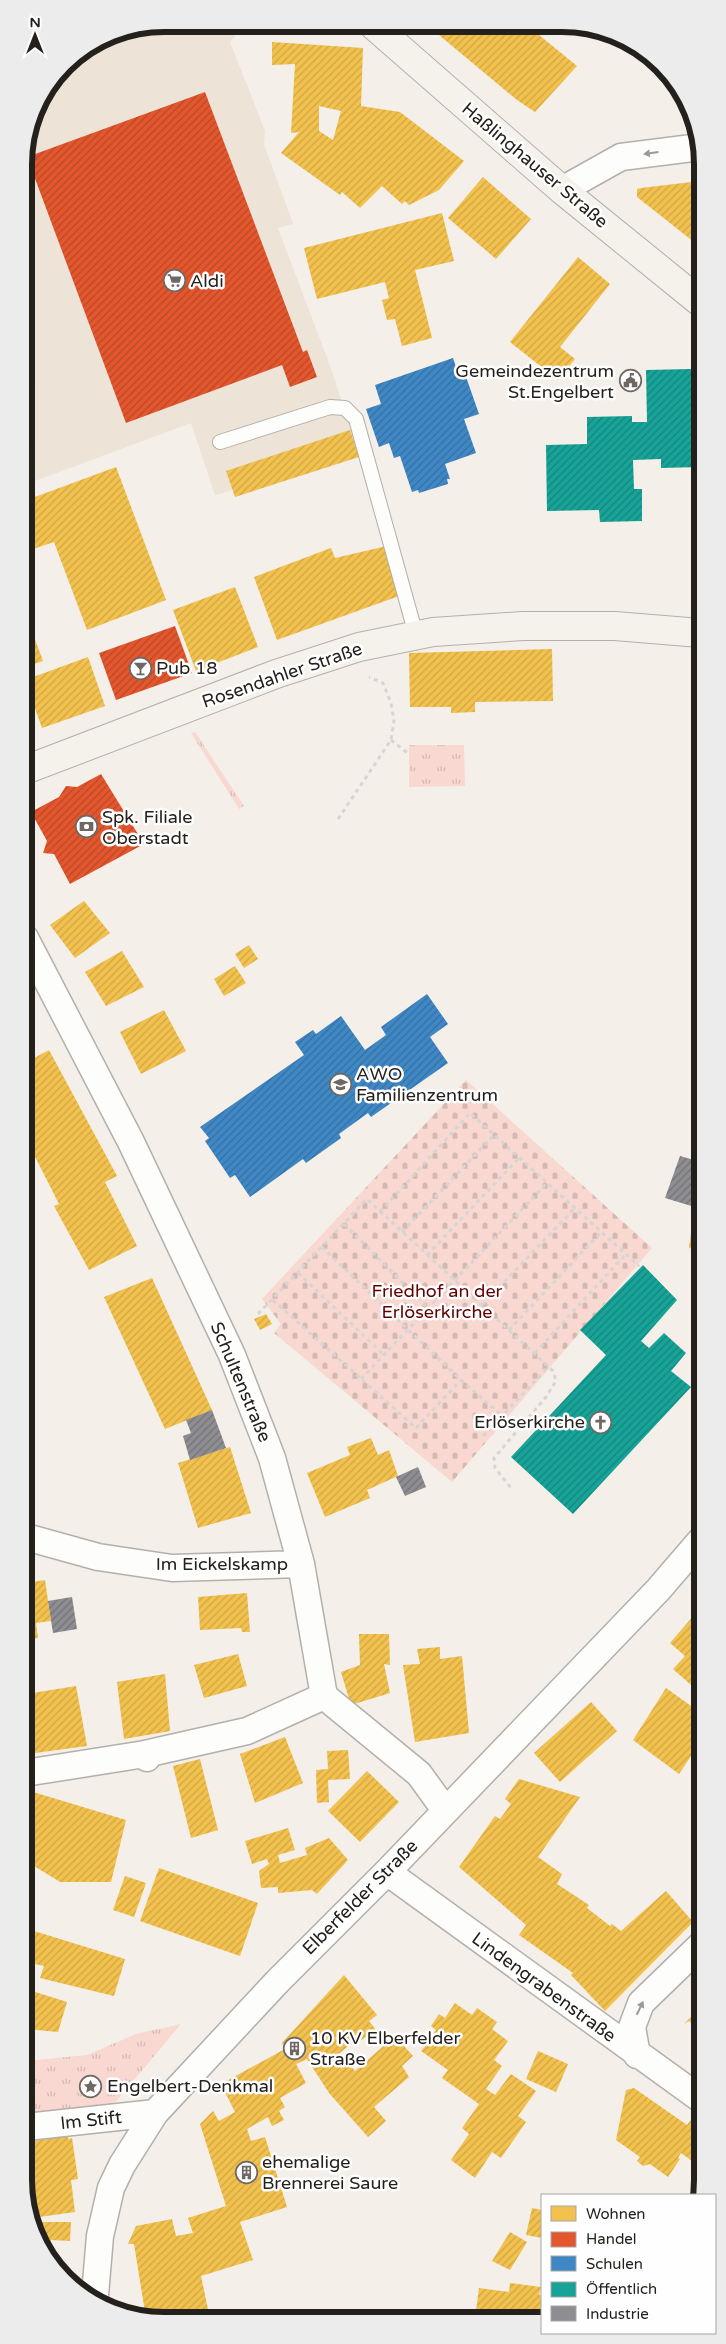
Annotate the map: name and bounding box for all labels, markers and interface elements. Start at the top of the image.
north arrow [10,10,60,60]
text: N [29,14,41,31]
street label: Haßlinghauser Straße [457,97,613,233]
one-way arrow [643,149,659,157]
supermarket icon: Aldi [162,269,186,293]
place label: Aldi [190,270,224,292]
place label: Gemeindezentrum St.Engelbert [455,360,614,403]
public building icon: Gemeindezentrum St.Engelbert [618,369,642,393]
street label: Rosendahler Straße [199,637,365,713]
bar icon: Pub 18 [128,656,152,680]
place label: Pub 18 [156,657,218,679]
place label: Spk. Filiale Oberstadt [102,806,192,849]
bank icon: Spk. Filiale Oberstadt [74,815,98,839]
place label: AWO Familienzentrum [356,1063,498,1106]
school or university icon: AWO Familienzentrum [328,1072,352,1096]
park label: Friedhof an der Erlöserkirche [372,1280,503,1323]
street label: Schultenstraße [206,1319,276,1445]
church icon: Erlöserkirche [589,1410,613,1434]
place label: Erlöserkirche [474,1411,585,1433]
street label: Im Eickelskamp [156,1553,288,1575]
street label: Elberfelder Straße [298,1835,422,1959]
street label: Lindengrabenstraße [468,1927,620,2047]
one-way arrow [635,2001,644,2016]
place label: 10 KV Elberfelder Straße [310,2027,460,2070]
building icon: 10 KV Elberfelder Straße [282,2036,306,2060]
place icon: Engelbert-Denkmal [79,2074,103,2098]
place label: Engelbert-Denkmal [107,2075,273,2097]
street label: Im Stift [59,2106,123,2134]
place label: ehemalige Brennerei Saure [262,2151,398,2194]
building icon: ehemalige Brennerei Saure [234,2160,258,2184]
legend [541,2194,716,2334]
text: Wohnen [586,2205,646,2223]
text: Handel [586,2230,637,2248]
text: Schulen [586,2255,643,2273]
text: Öffentlich [586,2280,657,2298]
text: Industrie [586,2305,649,2323]

